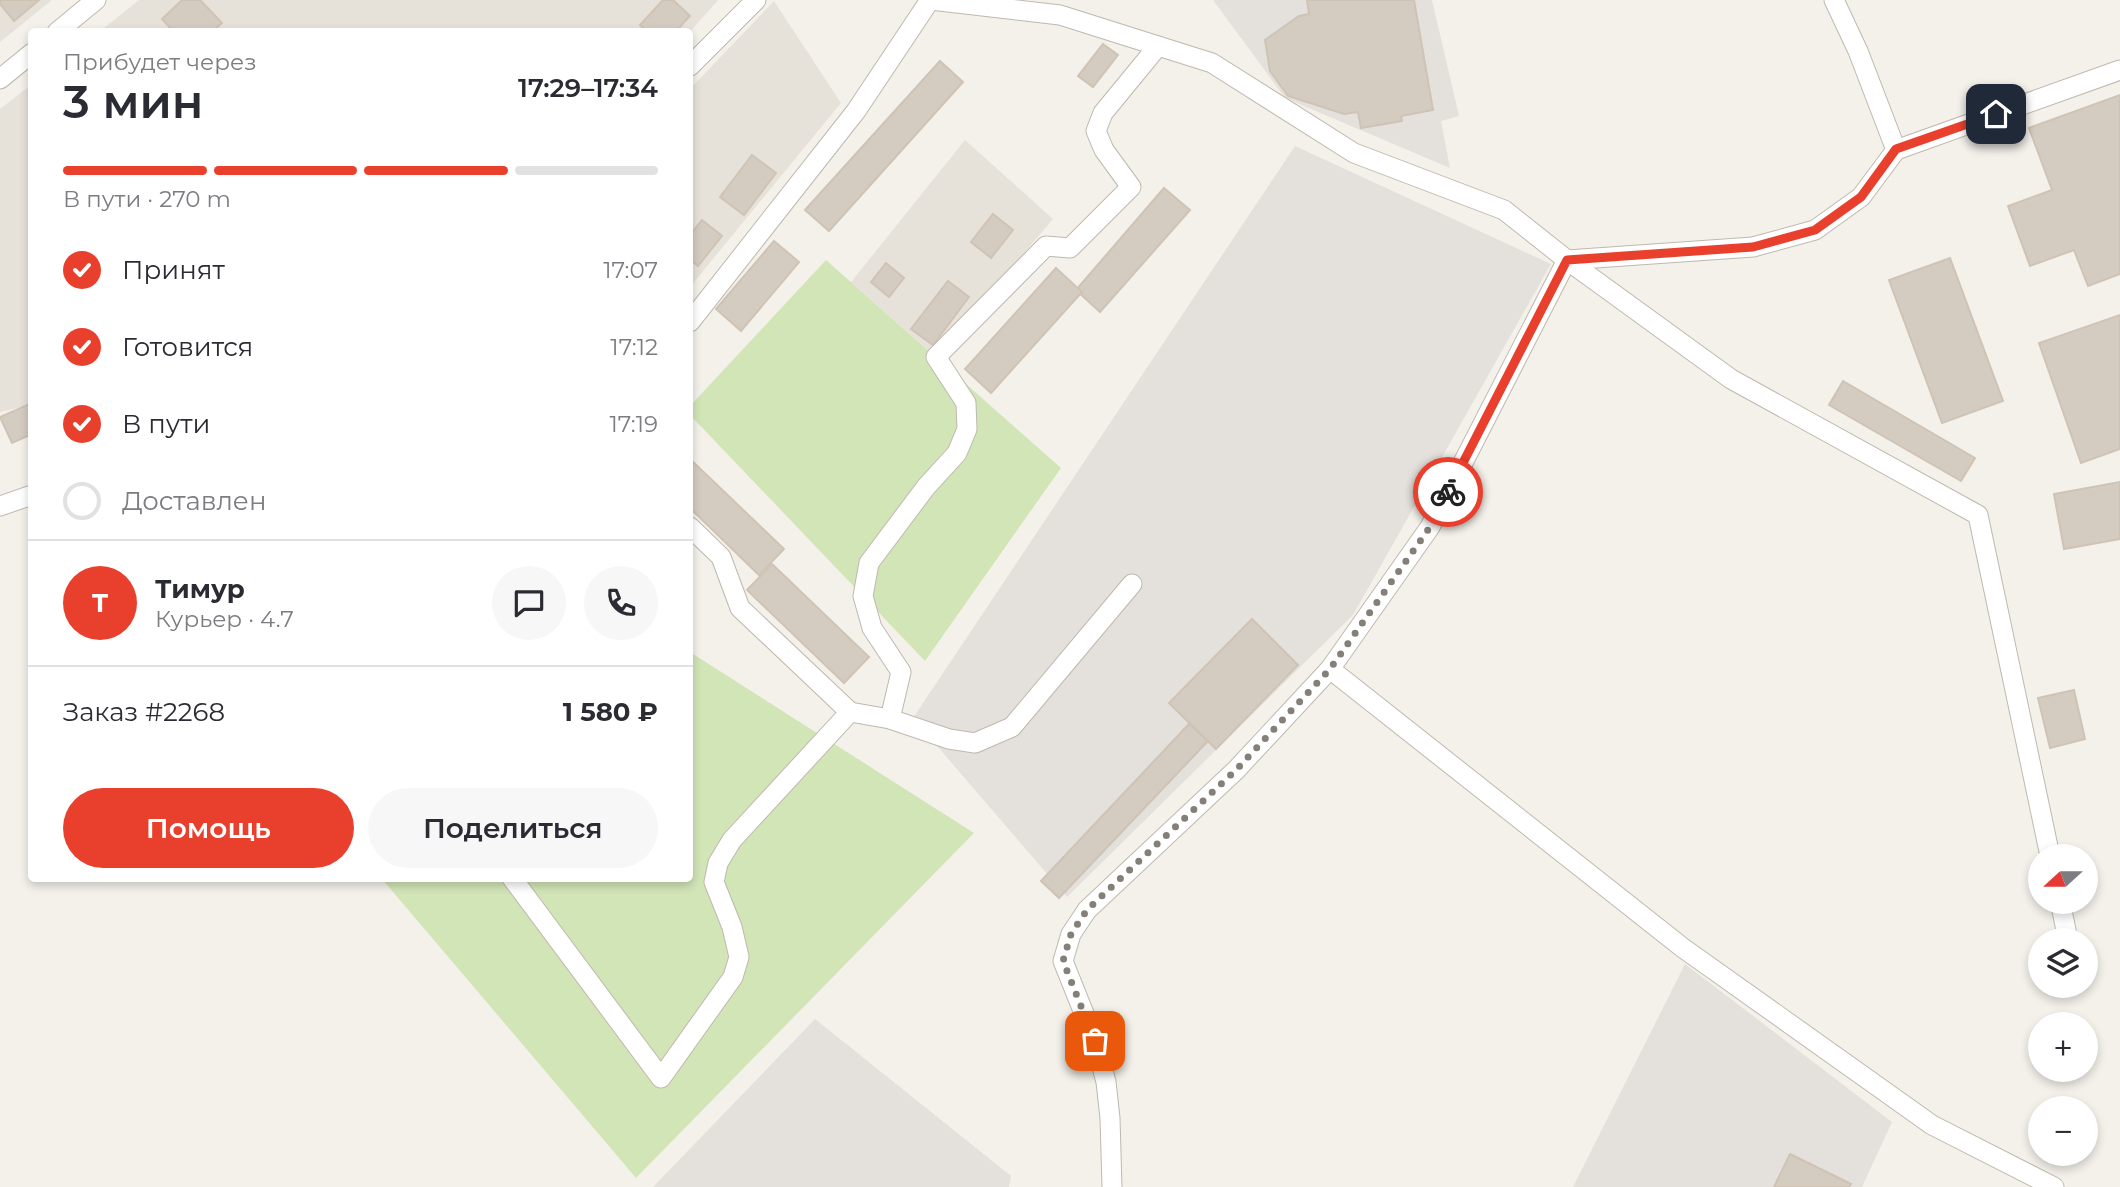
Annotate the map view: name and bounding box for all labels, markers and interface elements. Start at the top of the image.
text: Прибудет через [63,48,257,76]
text: 17:29–17:34 [518,72,658,104]
text: 3 мин [63,73,203,130]
pin [1966,84,2026,144]
icon: home [1977,95,2015,133]
text: В пути · 270 m [63,185,231,213]
icon: check [63,251,101,289]
text: Принят [122,254,225,286]
text: 17:07 [603,256,658,284]
icon: check [63,328,101,366]
text: Готовится [122,331,253,363]
text: 17:12 [610,333,658,361]
icon: check [63,405,101,443]
text: В пути [122,408,211,440]
text: 17:19 [609,410,658,438]
courier [1413,457,1483,527]
icon: bike [1429,473,1467,511]
text: Доставлен [122,485,267,517]
button: chat [492,566,566,640]
button: phone [584,566,658,640]
text: Тимур [155,573,245,605]
text: Т [92,587,108,619]
text: Курьер · 4.7 [155,605,294,633]
text: Заказ #2268 [63,696,225,728]
text: 1 580 ₽ [563,696,658,728]
button: Помощь [63,788,354,868]
button: Поделиться [368,788,658,868]
north arrow [2028,844,2098,914]
map controls [2028,844,2098,1166]
button: layers [2028,928,2098,998]
pin [1065,1011,1125,1071]
button: + [2028,1012,2098,1082]
icon: bag [1076,1022,1114,1060]
button: − [2028,1096,2098,1166]

